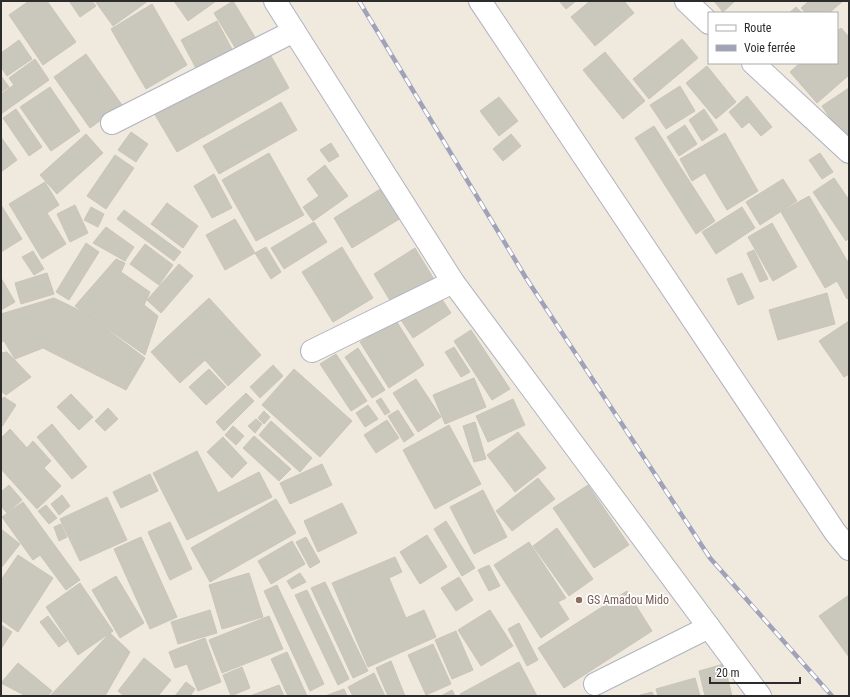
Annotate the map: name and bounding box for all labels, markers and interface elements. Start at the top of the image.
legend [708,12,838,64]
text: Route [744,21,772,35]
text: Voie ferrée [744,41,796,55]
place label: GS Amadou Mido [587,593,669,607]
marker: GS Amadou Mido [574,595,584,605]
scale bar [710,659,800,685]
text: 20 m [716,666,740,680]

